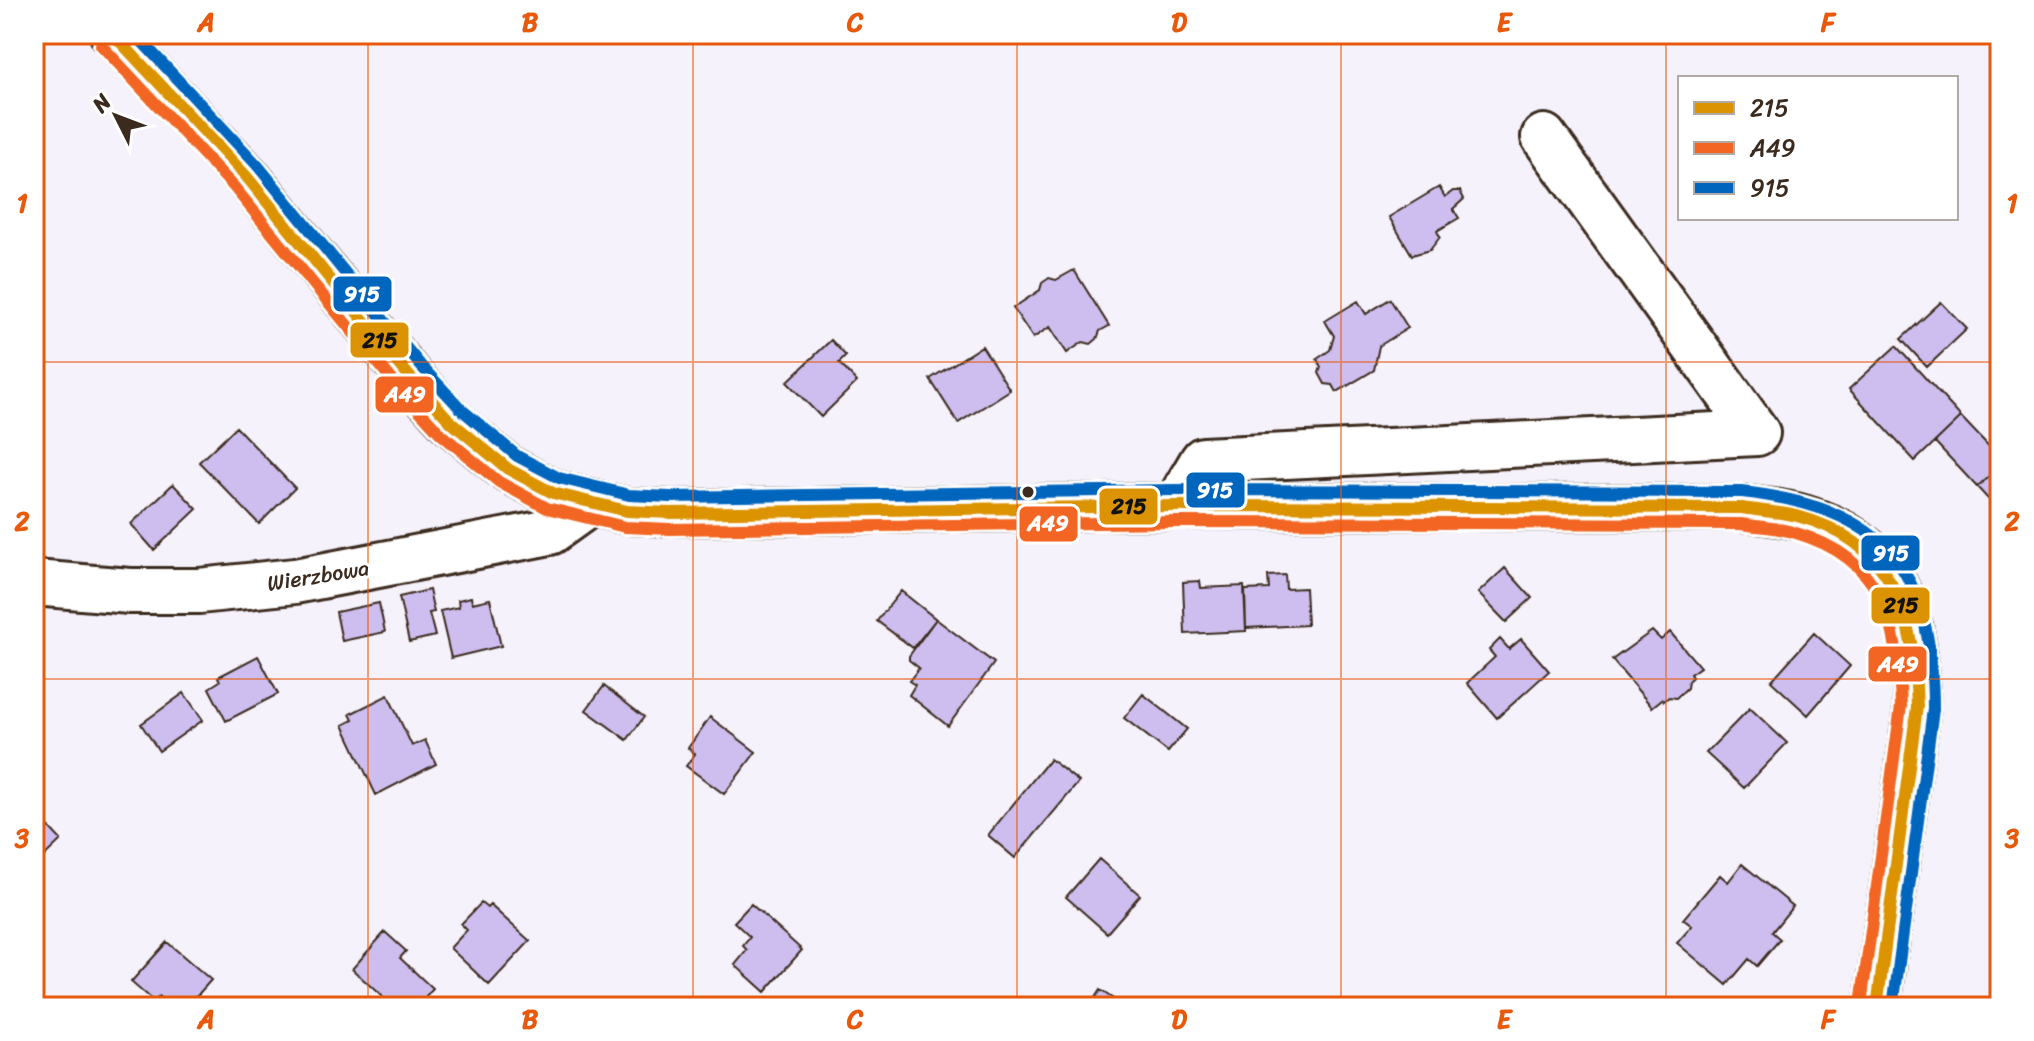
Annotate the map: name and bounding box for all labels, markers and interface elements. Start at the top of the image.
text: A [196,0,215,45]
text: B [522,0,539,45]
text: C [846,0,864,45]
text: D [1171,0,1187,45]
text: E [1497,0,1514,45]
text: F [1820,0,1837,45]
north arrow [76,76,156,156]
legend [1678,76,1958,220]
text: N [81,84,122,122]
text: 215 [1750,87,1789,129]
text: A49 [1749,127,1795,169]
text: 915 [1750,167,1790,209]
text: 1 [16,180,28,226]
text: 1 [2006,180,2018,226]
line badge: 915 [332,275,393,313]
text: 915 [344,275,381,314]
line badge: 215 [349,321,410,359]
text: 215 [361,321,398,360]
line badge: A49 [374,375,435,414]
text: A49 [383,375,426,414]
line badge: 915 [1185,471,1246,509]
text: 915 [1197,471,1234,510]
unlabelled marker [1020,484,1036,500]
line badge: 215 [1098,487,1159,526]
text: 215 [1110,487,1147,526]
text: 2 [13,498,30,544]
text: 2 [2003,498,2020,544]
text: A49 [1026,504,1069,543]
line badge: A49 [1018,505,1079,543]
line badge: 915 [1860,534,1921,572]
text: 915 [1873,534,1910,573]
street label: Wierzbowa [264,548,372,603]
line badge: 215 [1870,586,1931,625]
text: 215 [1882,586,1919,625]
line badge: A49 [1867,645,1928,683]
text: A49 [1876,645,1919,684]
text: 3 [14,815,30,861]
text: 3 [2004,815,2020,861]
text: A [196,996,215,1041]
text: B [522,996,539,1041]
text: C [846,996,864,1041]
text: D [1171,996,1187,1041]
text: E [1497,996,1514,1041]
text: F [1820,996,1837,1041]

